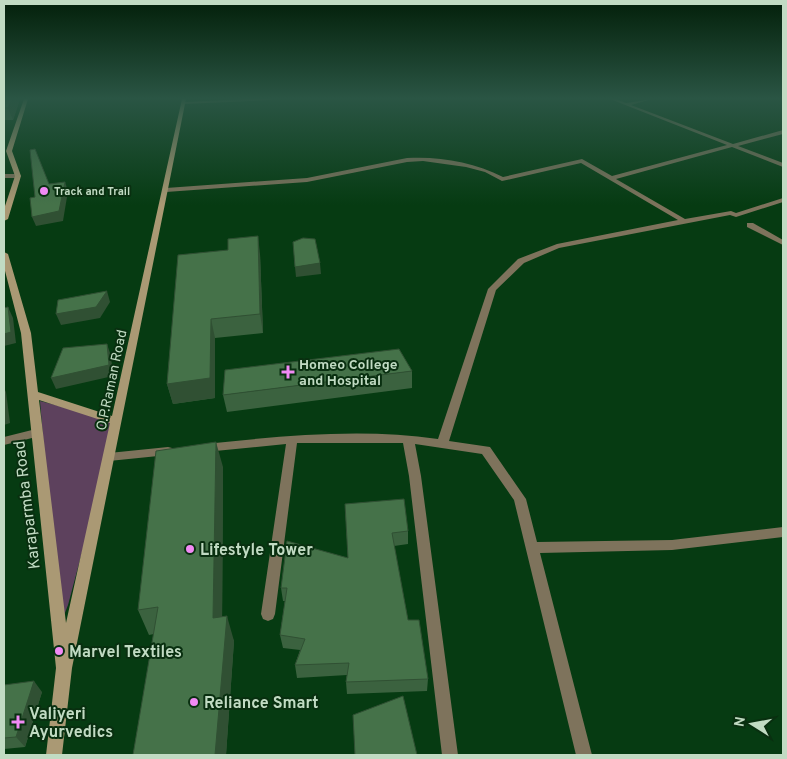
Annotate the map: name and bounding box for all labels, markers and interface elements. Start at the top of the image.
marker: Track and Trail [38,185,50,197]
place label: Track and Trail [54,185,130,199]
street label: O.P.Raman Road [93,328,131,432]
place label: Homeo College and Hospital [299,357,398,390]
marker: Homeo College and Hospital [281,365,295,379]
street label: Karaparmba Road [10,439,46,570]
place label: Lifestyle Tower [200,541,313,561]
marker: Lifestyle Tower [184,543,196,555]
place label: Marvel Textiles [69,643,182,663]
marker: Marvel Textiles [53,645,65,657]
place label: Reliance Smart [204,694,319,714]
marker: Reliance Smart [188,696,200,708]
north arrow [727,699,777,749]
place label: Valiyeri Ayurvedics [29,705,113,743]
marker: Valiyeri Ayurvedics [11,715,25,729]
text: N [731,715,750,728]

